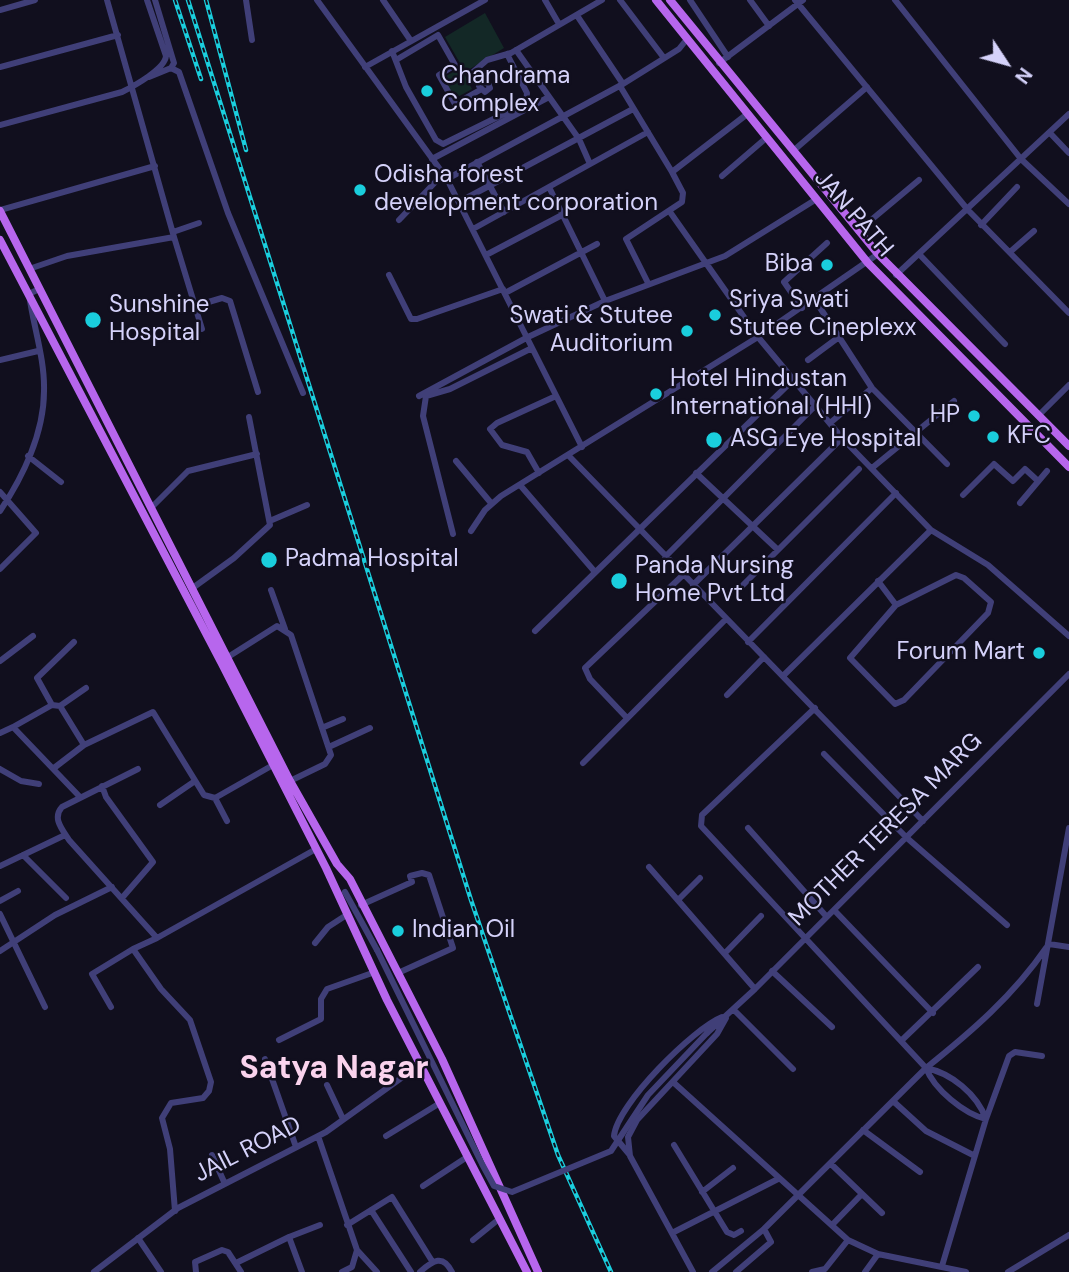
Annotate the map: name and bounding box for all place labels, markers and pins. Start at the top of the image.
place label: Chandrama Complex [441,63,570,119]
marker: Chandrama Complex [419,83,435,99]
place label: Odisha forest development corporation [374,162,658,218]
marker: Odisha forest development corporation [352,182,368,198]
place label: Biba [765,251,813,279]
marker: Biba [819,257,835,273]
place label: Sriya Swati Stutee Cineplexx [729,287,916,343]
place label: Sunshine Hospital [109,292,209,348]
place label: Swati & Stutee Auditorium [510,303,673,359]
marker: Sriya Swati Stutee Cineplexx [707,307,723,323]
marker: Sunshine Hospital [83,310,103,330]
marker: Swati & Stutee Auditorium [679,323,695,339]
place label: Hotel Hindustan International (HHI) [670,366,872,422]
marker: Hotel Hindustan International (HHI) [648,386,664,402]
place label: HP [930,402,960,430]
marker: HP [966,408,982,424]
place label: KFC [1007,423,1051,451]
place label: ASG Eye Hospital [730,426,921,454]
marker: KFC [985,429,1001,445]
marker: ASG Eye Hospital [704,430,724,450]
place label: Padma Hospital [285,546,459,574]
marker: Padma Hospital [259,550,279,570]
place label: Panda Nursing Home Pvt Ltd [635,553,794,609]
marker: Panda Nursing Home Pvt Ltd [609,571,629,591]
place label: Forum Mart [897,639,1025,667]
marker: Forum Mart [1031,645,1047,661]
place label: Indian Oil [412,917,515,945]
marker: Indian Oil [390,923,406,939]

